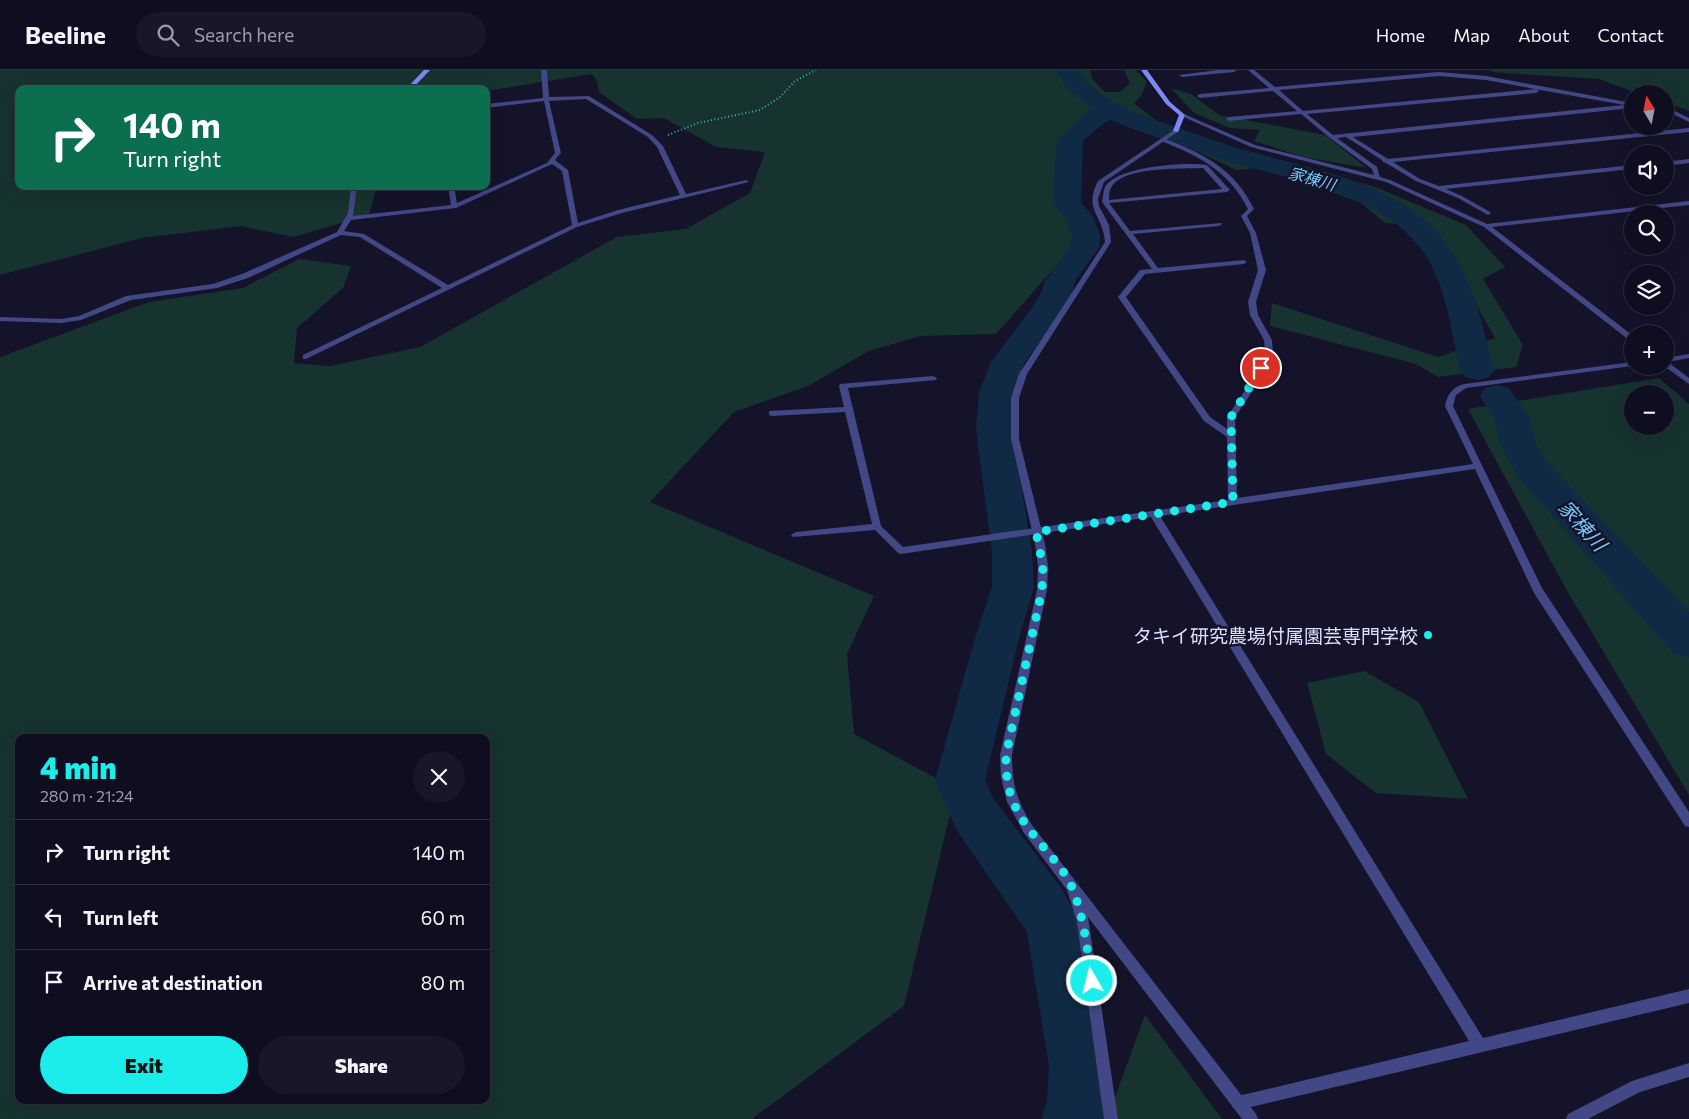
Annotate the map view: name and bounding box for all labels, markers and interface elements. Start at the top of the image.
search box [136,12,486,57]
text: Beeline [25,20,106,49]
icon: search [154,21,182,49]
text: Search here [194,23,294,46]
text: Home [1376,24,1425,46]
text: Map [1453,24,1490,46]
text: About [1518,24,1570,46]
text: Contact [1598,24,1664,46]
north arrow [1624,85,1674,135]
map controls [1624,85,1674,435]
text: 140 m [123,102,221,145]
icon: right [40,105,105,170]
text: Turn right [123,145,221,172]
button: sound [1624,145,1674,195]
water label: 家棟川 [1286,162,1340,194]
button: search [1624,205,1674,255]
button: layers [1624,265,1674,315]
button: + [1624,325,1674,375]
pin [1240,347,1282,389]
icon: arrive [1247,354,1275,382]
button: − [1624,385,1674,435]
water label: 家棟川 [1554,495,1613,557]
place label: タキイ研究農場付属園芸専門学校 [1133,624,1418,647]
marker: タキイ研究農場付属園芸専門学校 [1422,629,1434,641]
text: 4 min [40,748,117,785]
button: close [413,751,465,803]
text: 280 m · 21:24 [40,786,134,805]
icon: right [40,838,68,866]
text: Turn right [83,841,170,864]
text: 140 m [413,841,465,864]
icon: left [40,903,68,931]
text: Turn left [83,906,158,929]
text: 60 m [421,906,465,929]
position arrow [1065,954,1117,1006]
icon: arrive [40,968,68,996]
text: Arrive at destination [83,971,263,994]
text: 80 m [421,971,465,994]
button: Exit [40,1036,248,1094]
button: Share [258,1036,465,1094]

